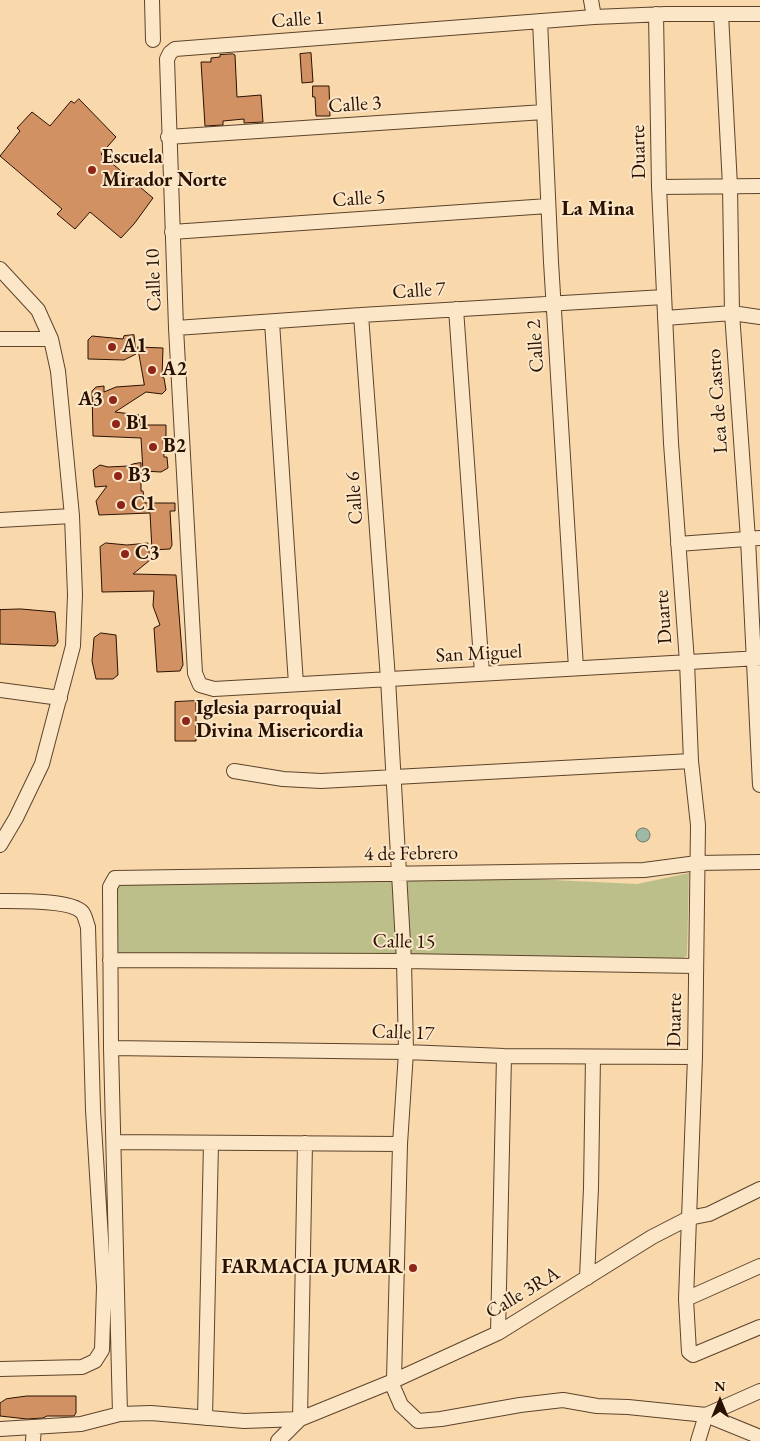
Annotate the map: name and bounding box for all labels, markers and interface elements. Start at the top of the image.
street label: Calle 1 [271,6,325,34]
street label: Calle 3 [328,91,382,119]
street label: Duarte [627,125,651,179]
place label: Escuela Mirador Norte [102,146,227,193]
marker: Escuela Mirador Norte [86,164,98,176]
street label: Calle 5 [332,185,386,213]
district label: La Mina [561,196,635,222]
street label: Calle 10 [141,248,167,312]
street label: Calle 7 [392,277,446,305]
street label: Calle 2 [522,319,550,373]
place label: A1 [122,335,147,359]
marker: A1 [106,341,118,353]
street label: Lea de Castro [702,348,734,454]
place label: A2 [162,358,187,382]
marker: A2 [146,364,158,376]
place label: A3 [78,388,103,412]
marker: A3 [107,394,119,406]
place label: B1 [126,412,149,436]
marker: B1 [110,418,122,430]
place label: B2 [163,435,186,459]
marker: B2 [147,441,159,453]
place label: B3 [128,464,151,488]
marker: B3 [112,470,124,482]
street label: Calle 6 [341,471,369,525]
place label: C1 [131,493,156,517]
marker: C1 [115,499,127,511]
place label: C3 [135,542,160,566]
marker: C3 [119,548,131,560]
street label: Duarte [650,589,678,645]
street label: San Miguel [435,640,523,668]
place label: Iglesia parroquial Divina Misericordia [196,697,364,744]
marker: Iglesia parroquial Divina Misericordia [180,715,192,727]
street label: 4 de Febrero [364,841,458,867]
street label: Calle 15 [372,929,436,955]
street label: Duarte [663,993,687,1047]
street label: Calle 17 [371,1020,435,1046]
place label: FARMACIA JUMAR [221,1256,403,1280]
marker: FARMACIA JUMAR [407,1262,419,1274]
street label: Calle 3RA [482,1262,564,1324]
north arrow [695,1376,745,1426]
text: N [714,1377,726,1395]

